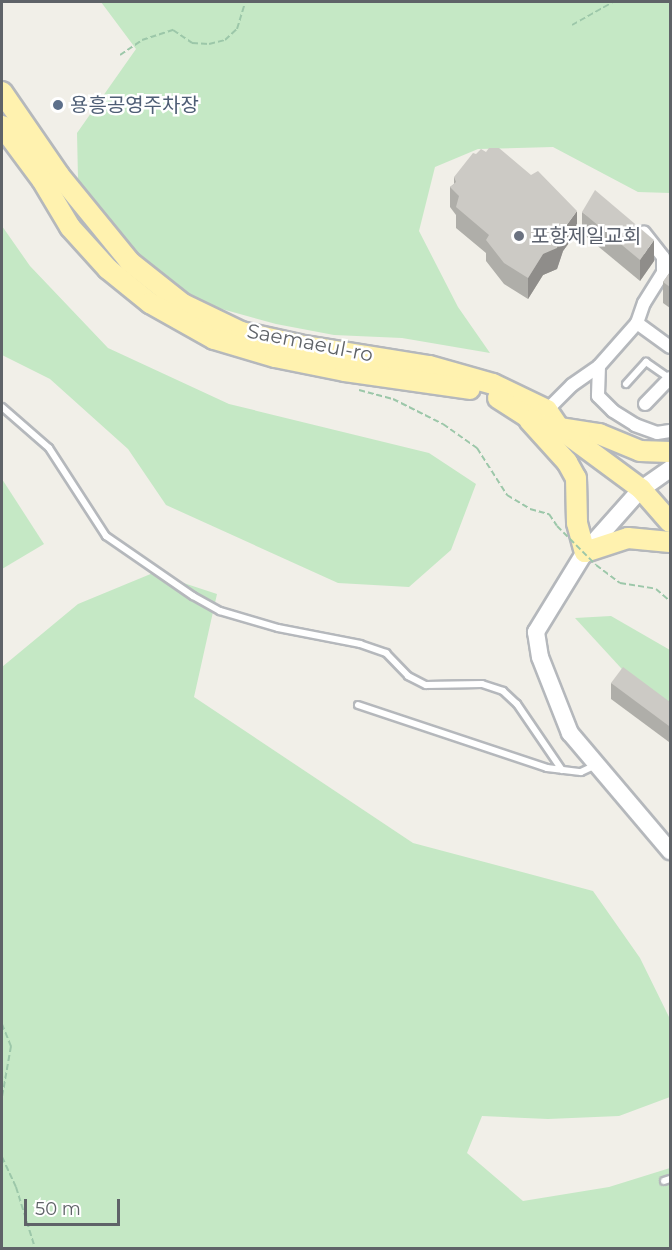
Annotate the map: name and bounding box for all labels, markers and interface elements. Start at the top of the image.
place label: 용흥공영주차장 [70,93,199,117]
marker: 용흥공영주차장 [51,98,65,112]
place label: 포항제일교회 [531,224,641,248]
marker: 포항제일교회 [512,229,526,243]
street label: Saemaeul-ro [245,319,375,367]
scale bar [27,1187,123,1225]
text: 50 m [35,1198,81,1220]

